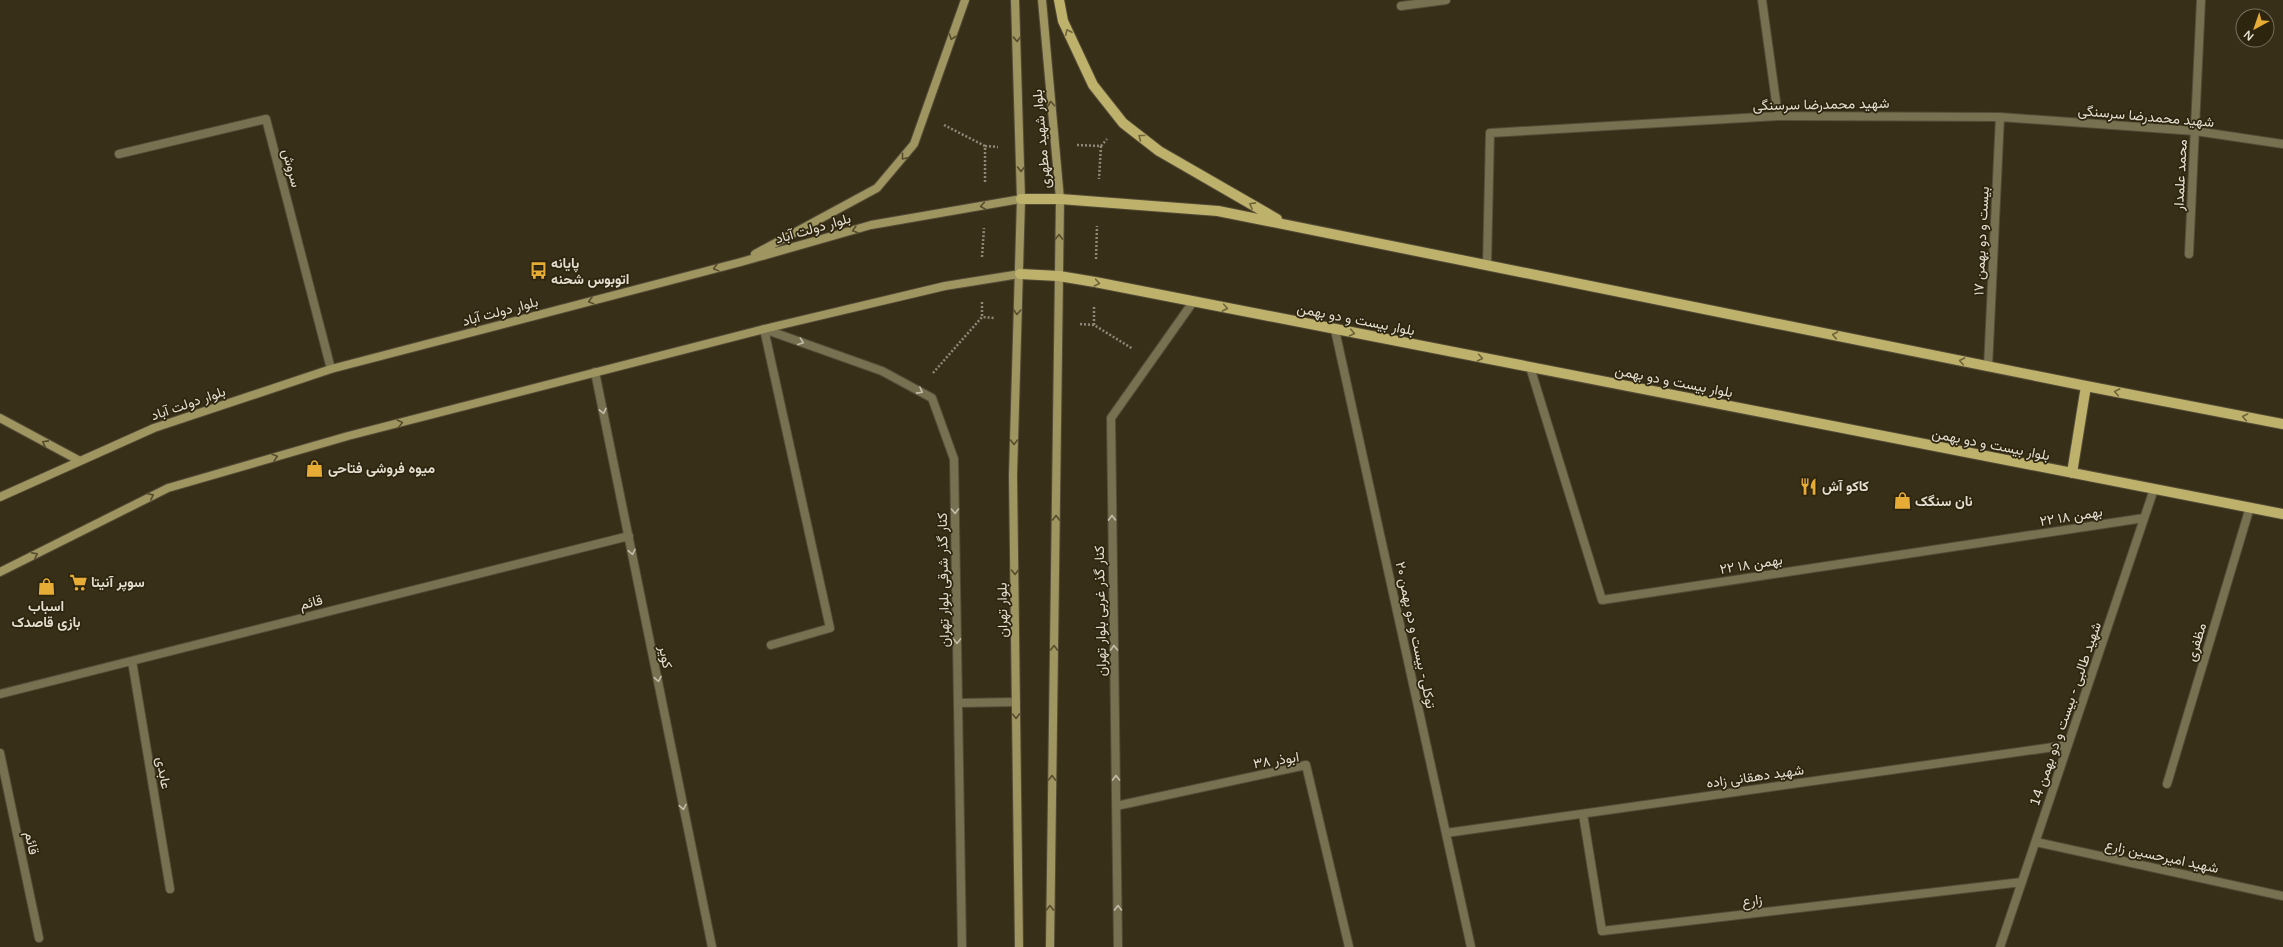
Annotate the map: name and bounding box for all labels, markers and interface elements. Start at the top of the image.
north arrow [2235,8,2275,48]
text: N [2241,27,2256,43]
one-way arrow [1065,29,1073,36]
one-way arrow [948,33,957,40]
one-way arrow [1012,36,1021,42]
street label: بلوار شهید مطهری [1029,88,1054,189]
street label: شهید محمدرضا سرسنگی [1753,95,1890,114]
one-way arrow [1047,101,1056,107]
street label: شهید محمدرضا سرسنگی [2077,102,2215,131]
one-way arrow [1139,135,1146,142]
street label: محمد علمدار [2170,139,2191,212]
street label: سروش [278,147,305,189]
one-way arrow [901,152,908,159]
one-way arrow [1017,166,1025,172]
street label: بیست و دو بهمن ۱۷ [1970,186,1993,296]
one-way arrow [980,201,986,209]
one-way arrow [1249,203,1256,210]
street label: بلوار دولت آباد [773,210,853,247]
one-way arrow [852,225,858,233]
one-way arrow [1055,234,1064,240]
place label: پایانه اتوبوس شحنه [551,255,629,288]
bus stop icon: پایانه اتوبوس شحنه [528,261,548,281]
one-way arrow [713,263,720,272]
one-way arrow [1094,278,1100,286]
street label: بلوار دولت آباد [460,293,540,330]
one-way arrow [587,296,594,305]
street label: بلوار بیست و دو بهمن [1295,300,1416,339]
one-way arrow [1222,303,1228,311]
one-way arrow [1013,309,1022,315]
one-way arrow [1349,328,1355,337]
one-way arrow [1832,332,1838,340]
one-way arrow [797,337,804,345]
one-way arrow [1477,353,1483,361]
one-way arrow [1959,358,1965,366]
street label: بلوار بیست و دو بهمن [1613,362,1734,401]
street label: بلوار دولت آباد [149,383,228,424]
one-way arrow [916,387,924,394]
one-way arrow [2114,389,2120,397]
one-way arrow [598,408,607,414]
one-way arrow [2242,413,2248,422]
one-way arrow [396,419,403,428]
street label: بلوار بیست و دو بهمن [1930,425,2051,464]
one-way arrow [1010,439,1018,445]
one-way arrow [42,440,50,447]
one-way arrow [271,453,278,462]
shop icon: میوه فروشی فتاحی [305,458,325,478]
place label: میوه فروشی فتاحی [328,460,436,477]
restaurant icon: کاکو آش [1799,476,1819,496]
place label: کاکو آش [1822,478,1869,495]
shop icon: نان سنگک [1892,491,1912,511]
one-way arrow [147,493,154,501]
place label: نان سنگک [1915,493,1973,510]
street label: ۲۲ بهمن ۱۸ [2038,503,2104,530]
one-way arrow [951,508,959,514]
street label: کنار گذر شرقی بلوار تهران [934,513,953,647]
one-way arrow [1052,515,1060,521]
one-way arrow [1108,515,1116,521]
street label: کنار گذر غربی بلوار تهران [1091,546,1110,676]
one-way arrow [627,549,635,555]
street label: ۲۲ بهمن ۱۸ [1718,551,1784,578]
one-way arrow [31,552,38,560]
street label: توکلی- بیست و دو بهمن ۲۰ [1392,560,1439,710]
one-way arrow [1010,569,1019,575]
supermarket icon: سوپر آنیتا [68,572,88,592]
place label: سوپر آنیتا [91,574,145,592]
shop icon: اسباب بازی قاصدک [36,576,56,596]
street label: بلوار تهران [994,582,1011,638]
street label: قائم [298,591,324,614]
place label: اسباب بازی قاصدک [11,598,81,631]
street label: شهید طالبی - بیست و دو بهمن 14 [2026,620,2105,809]
street label: مظفری [2183,621,2210,663]
one-way arrow [953,638,961,644]
street label: کویر [655,643,676,670]
one-way arrow [1050,645,1058,651]
one-way arrow [1110,645,1118,651]
one-way arrow [653,676,661,682]
one-way arrow [1012,713,1020,719]
street label: ۳۸ ابوذر [1252,748,1300,773]
street label: عابدی [153,756,174,790]
street label: شهید دهقانی زاده [1705,761,1805,792]
one-way arrow [1048,775,1056,781]
one-way arrow [1112,775,1120,781]
one-way arrow [679,803,687,810]
street label: قائم [21,830,42,856]
street label: شهید امیرحسین زارع [2103,836,2220,879]
street label: زارع [1741,891,1764,912]
one-way arrow [1046,905,1054,911]
one-way arrow [1114,905,1122,911]

